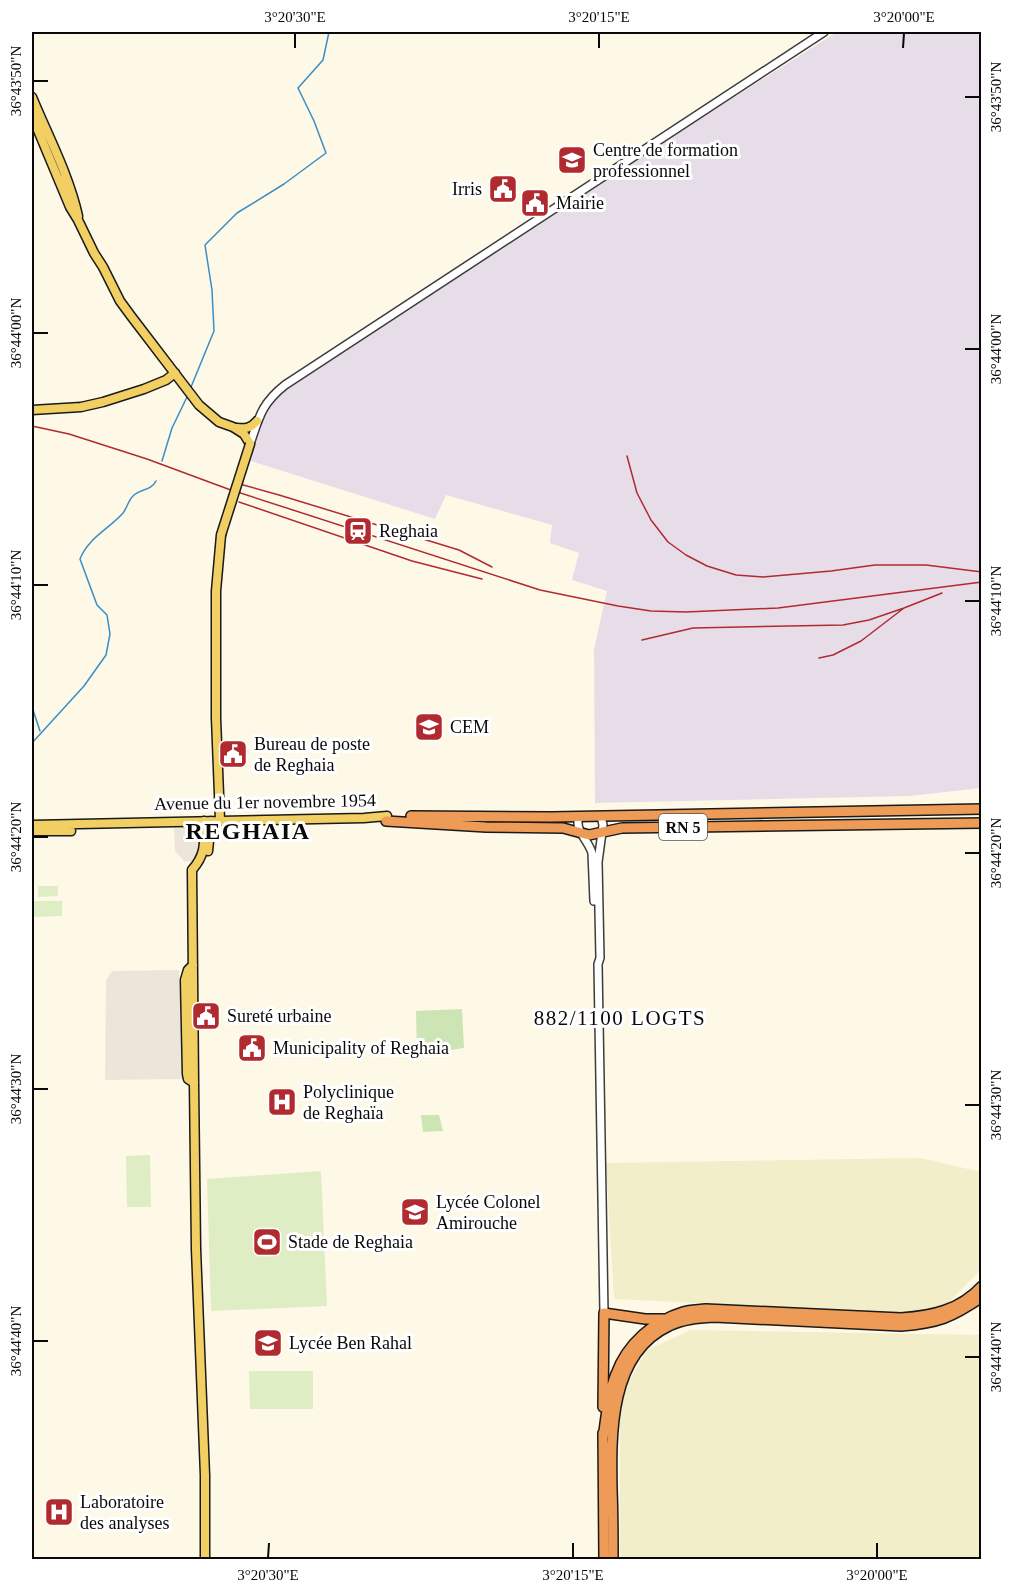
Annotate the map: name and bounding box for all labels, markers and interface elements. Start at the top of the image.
text: 3°20'30"E [264,9,326,25]
text: 3°20'15"E [568,9,630,25]
text: 3°20'00"E [873,9,935,25]
text: 36°43'50"N [8,46,24,116]
text: 36°43'50"N [988,62,1004,132]
place label: Centre de formation professionnel [593,140,738,181]
school or university icon: Centre de formation professionnel [556,144,588,176]
public building icon: Irris [487,173,519,205]
place label: Irris [452,179,482,199]
public building icon: Mairie [519,187,551,219]
place label: Mairie [556,193,604,213]
text: 36°44'00"N [8,298,24,368]
text: 36°44'00"N [988,314,1004,384]
station icon: Reghaia [342,515,374,547]
place label: Reghaia [379,521,438,541]
text: 36°44'10"N [8,550,24,620]
text: 36°44'10"N [988,566,1004,636]
school or university icon: CEM [413,711,445,743]
place label: CEM [450,717,489,737]
place label: Bureau de poste de Reghaia [254,734,370,775]
public building icon: Bureau de poste de Reghaia [217,738,249,770]
street label: Avenue du 1er novembre 1954 [154,790,376,814]
text: 36°44'20"N [8,802,24,872]
road number: RN 5 [659,814,707,840]
district label: REGHAIA [185,818,311,844]
text: 36°44'20"N [988,818,1004,888]
public building icon: Sureté urbaine [190,1000,222,1032]
place label: Sureté urbaine [227,1006,331,1026]
district label: 882/1100 LOGTS [534,1006,706,1030]
public building icon: Municipality of Reghaia [236,1032,268,1064]
place label: Municipality of Reghaia [273,1038,449,1058]
text: 36°44'30"N [8,1054,24,1124]
text: 36°44'30"N [988,1070,1004,1140]
place label: Polyclinique de Reghaïa [303,1082,394,1123]
hospital icon: Polyclinique de Reghaïa [266,1086,298,1118]
place label: Lycée Colonel Amirouche [436,1192,540,1233]
school or university icon: Lycée Colonel Amirouche [399,1196,431,1228]
sports icon: Stade de Reghaia [251,1226,283,1258]
place label: Stade de Reghaia [288,1232,413,1252]
text: 36°44'40"N [8,1306,24,1376]
text: 36°44'40"N [988,1322,1004,1392]
school or university icon: Lycée Ben Rahal [252,1327,284,1359]
place label: Lycée Ben Rahal [289,1333,412,1353]
place label: Laboratoire des analyses [80,1492,169,1533]
hospital icon: Laboratoire des analyses [43,1496,75,1528]
text: 3°20'30"E [237,1567,299,1583]
text: 3°20'15"E [542,1567,604,1583]
text: 3°20'00"E [846,1567,908,1583]

